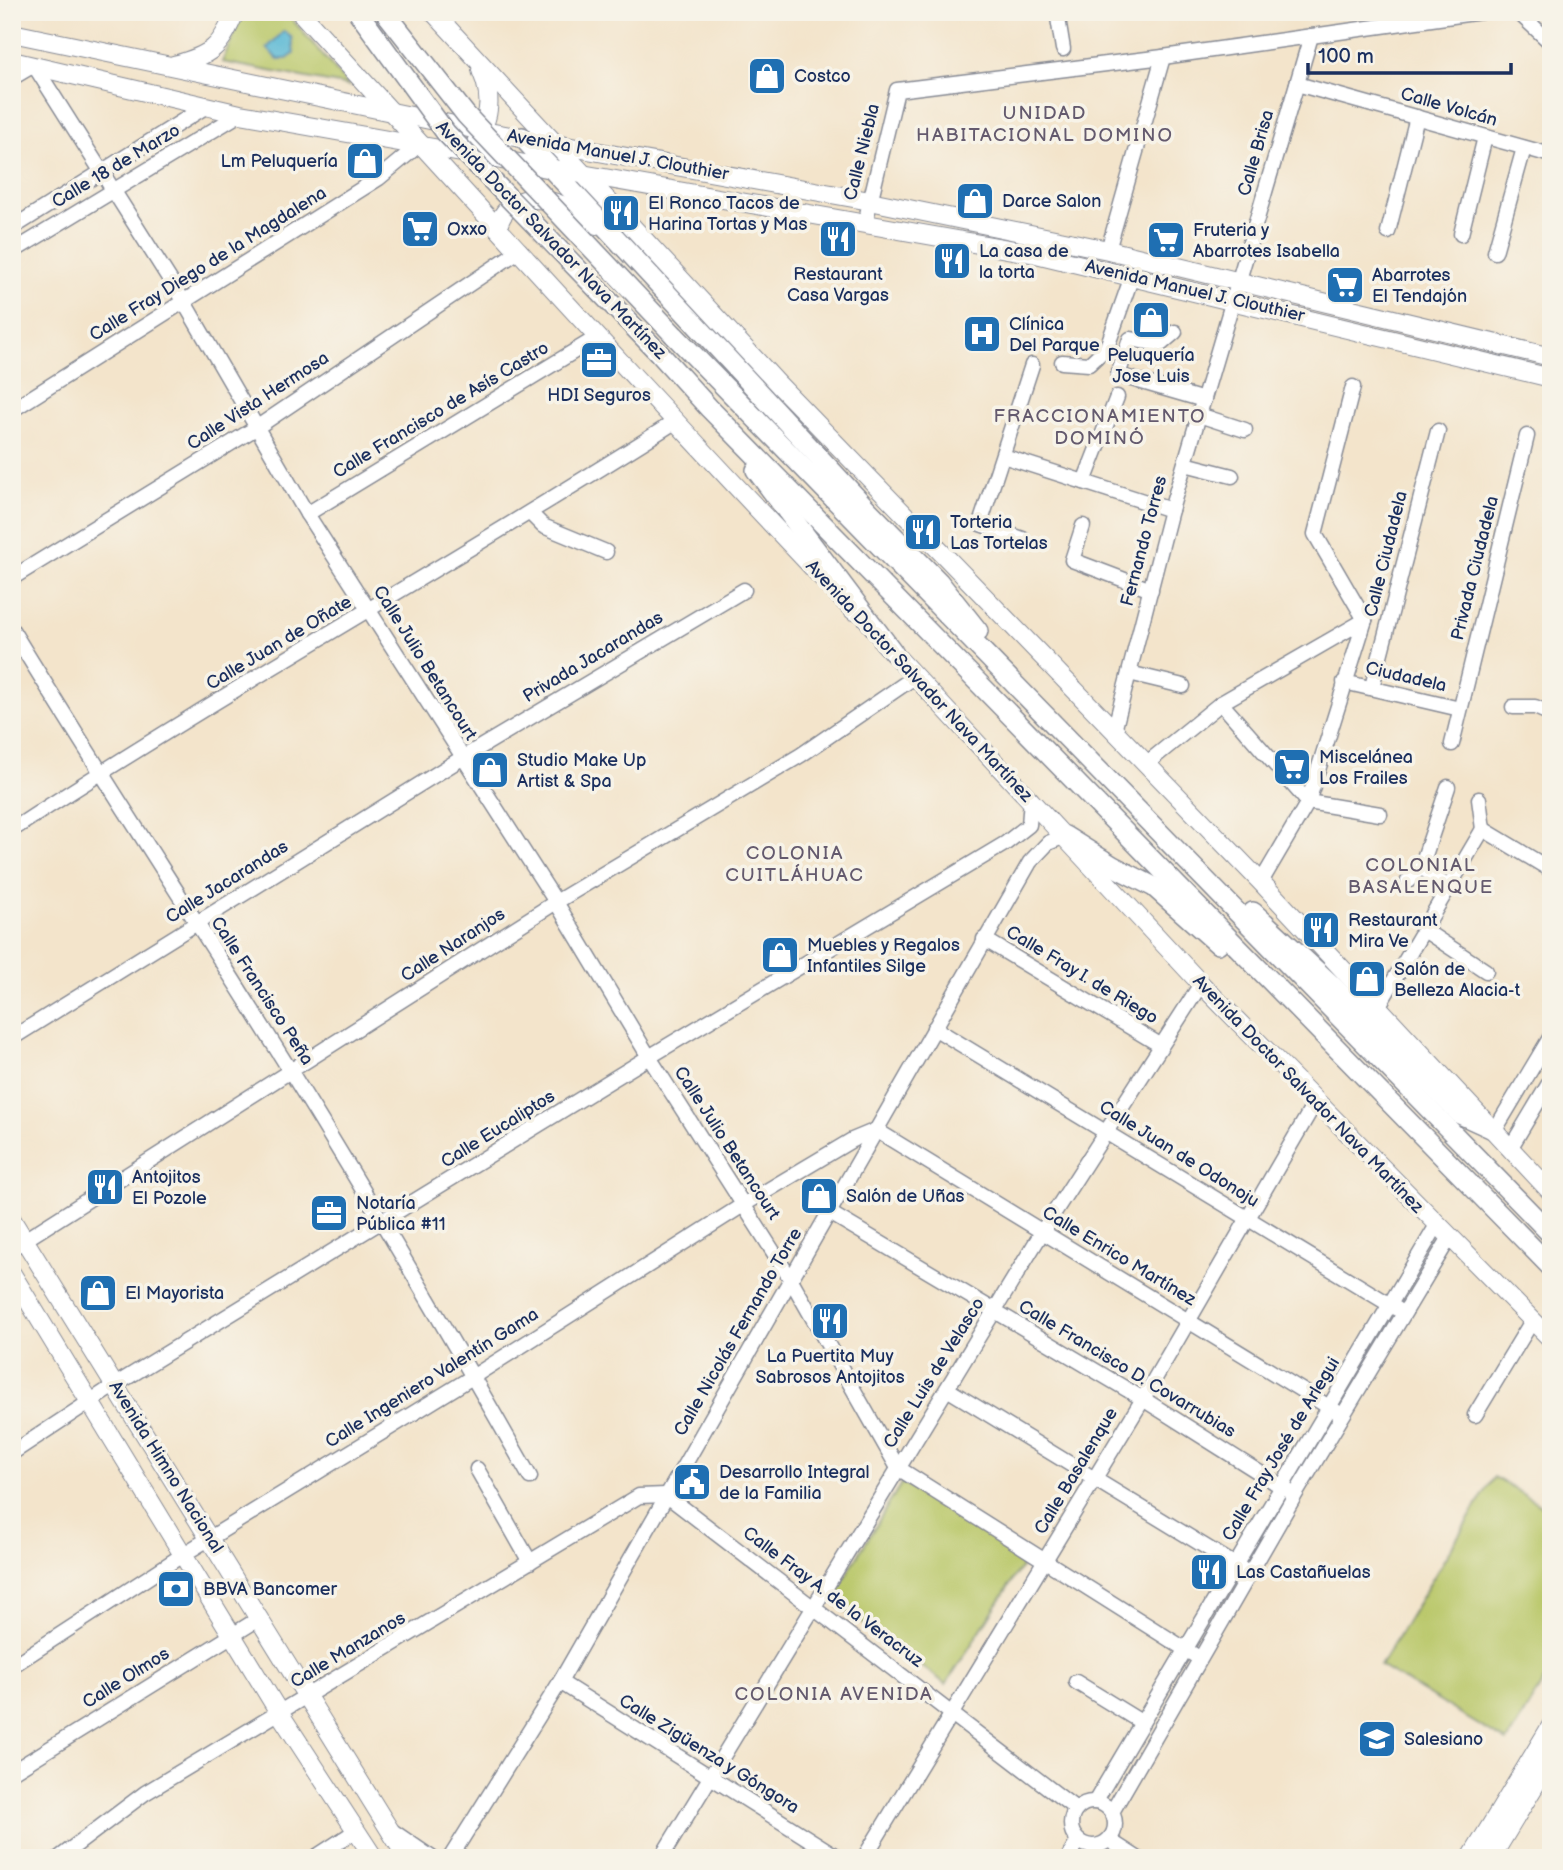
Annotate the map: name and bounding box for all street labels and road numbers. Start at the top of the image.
street label: Calle Volcán [1398,83,1500,131]
street label: Calle Niebla [840,101,884,203]
street label: Calle Brisa [1234,108,1278,198]
street label: Avenida Doctor Salvador Nava Martínez [431,117,671,364]
street label: Calle 18 de Marzo [48,119,184,213]
street label: Avenida Manuel J. Clouthier [506,125,731,185]
street label: Calle Fray Diego de la Magdalena [86,182,330,346]
street label: Avenida Manuel J. Clouthier [1083,256,1307,327]
street label: Calle Francisco de Asís Castro [329,337,553,483]
street label: Calle Vista Hermosa [183,347,333,455]
street label: Fernando Torres [1117,473,1172,608]
street label: Calle Ciudadela [1360,489,1412,619]
street label: Privada Ciudadela [1447,494,1503,642]
street label: Avenida Doctor Salvador Nava Martínez [801,556,1037,806]
street label: Calle Julio Betancourt [369,582,481,745]
street label: Calle Juan de Oñate [203,591,356,695]
street label: Privada Jacarandas [519,607,667,707]
street label: Ciudadela [1363,657,1449,697]
street label: Calle Jacarandas [162,836,292,928]
street label: Calle Naranjos [397,903,509,986]
street label: Calle Francisco Peña [206,913,318,1069]
street label: Calle Fray I. de Riego [1002,921,1162,1029]
street label: Avenida Doctor Salvador Nava Martínez [1188,971,1428,1218]
street label: Calle Julio Betancourt [670,1062,785,1224]
street label: Calle Eucaliptos [437,1086,559,1172]
street label: Calle Juan de Odonoju [1095,1096,1263,1212]
street label: Calle Enrico Martínez [1038,1202,1200,1310]
street label: Calle Nicolás Fernando Torre [670,1224,806,1440]
street label: Calle Luis de Velasco [879,1294,989,1452]
street label: Calle Francisco D. Covarrubias [1015,1296,1239,1442]
street label: Calle Ingeniero Valentín Gama [322,1304,542,1452]
street label: Calle Fray José de Arlegui [1218,1353,1344,1545]
street label: Avenida Himno Nacional [104,1377,228,1557]
street label: Calle Basalenque [1030,1404,1122,1538]
street label: Calle Fray A. de la Veracruz [739,1522,928,1672]
street label: Calle Manzanos [287,1607,409,1693]
street label: Calle Olmos [79,1643,173,1713]
street label: Calle Zigüenza y Góngora [615,1690,803,1818]

